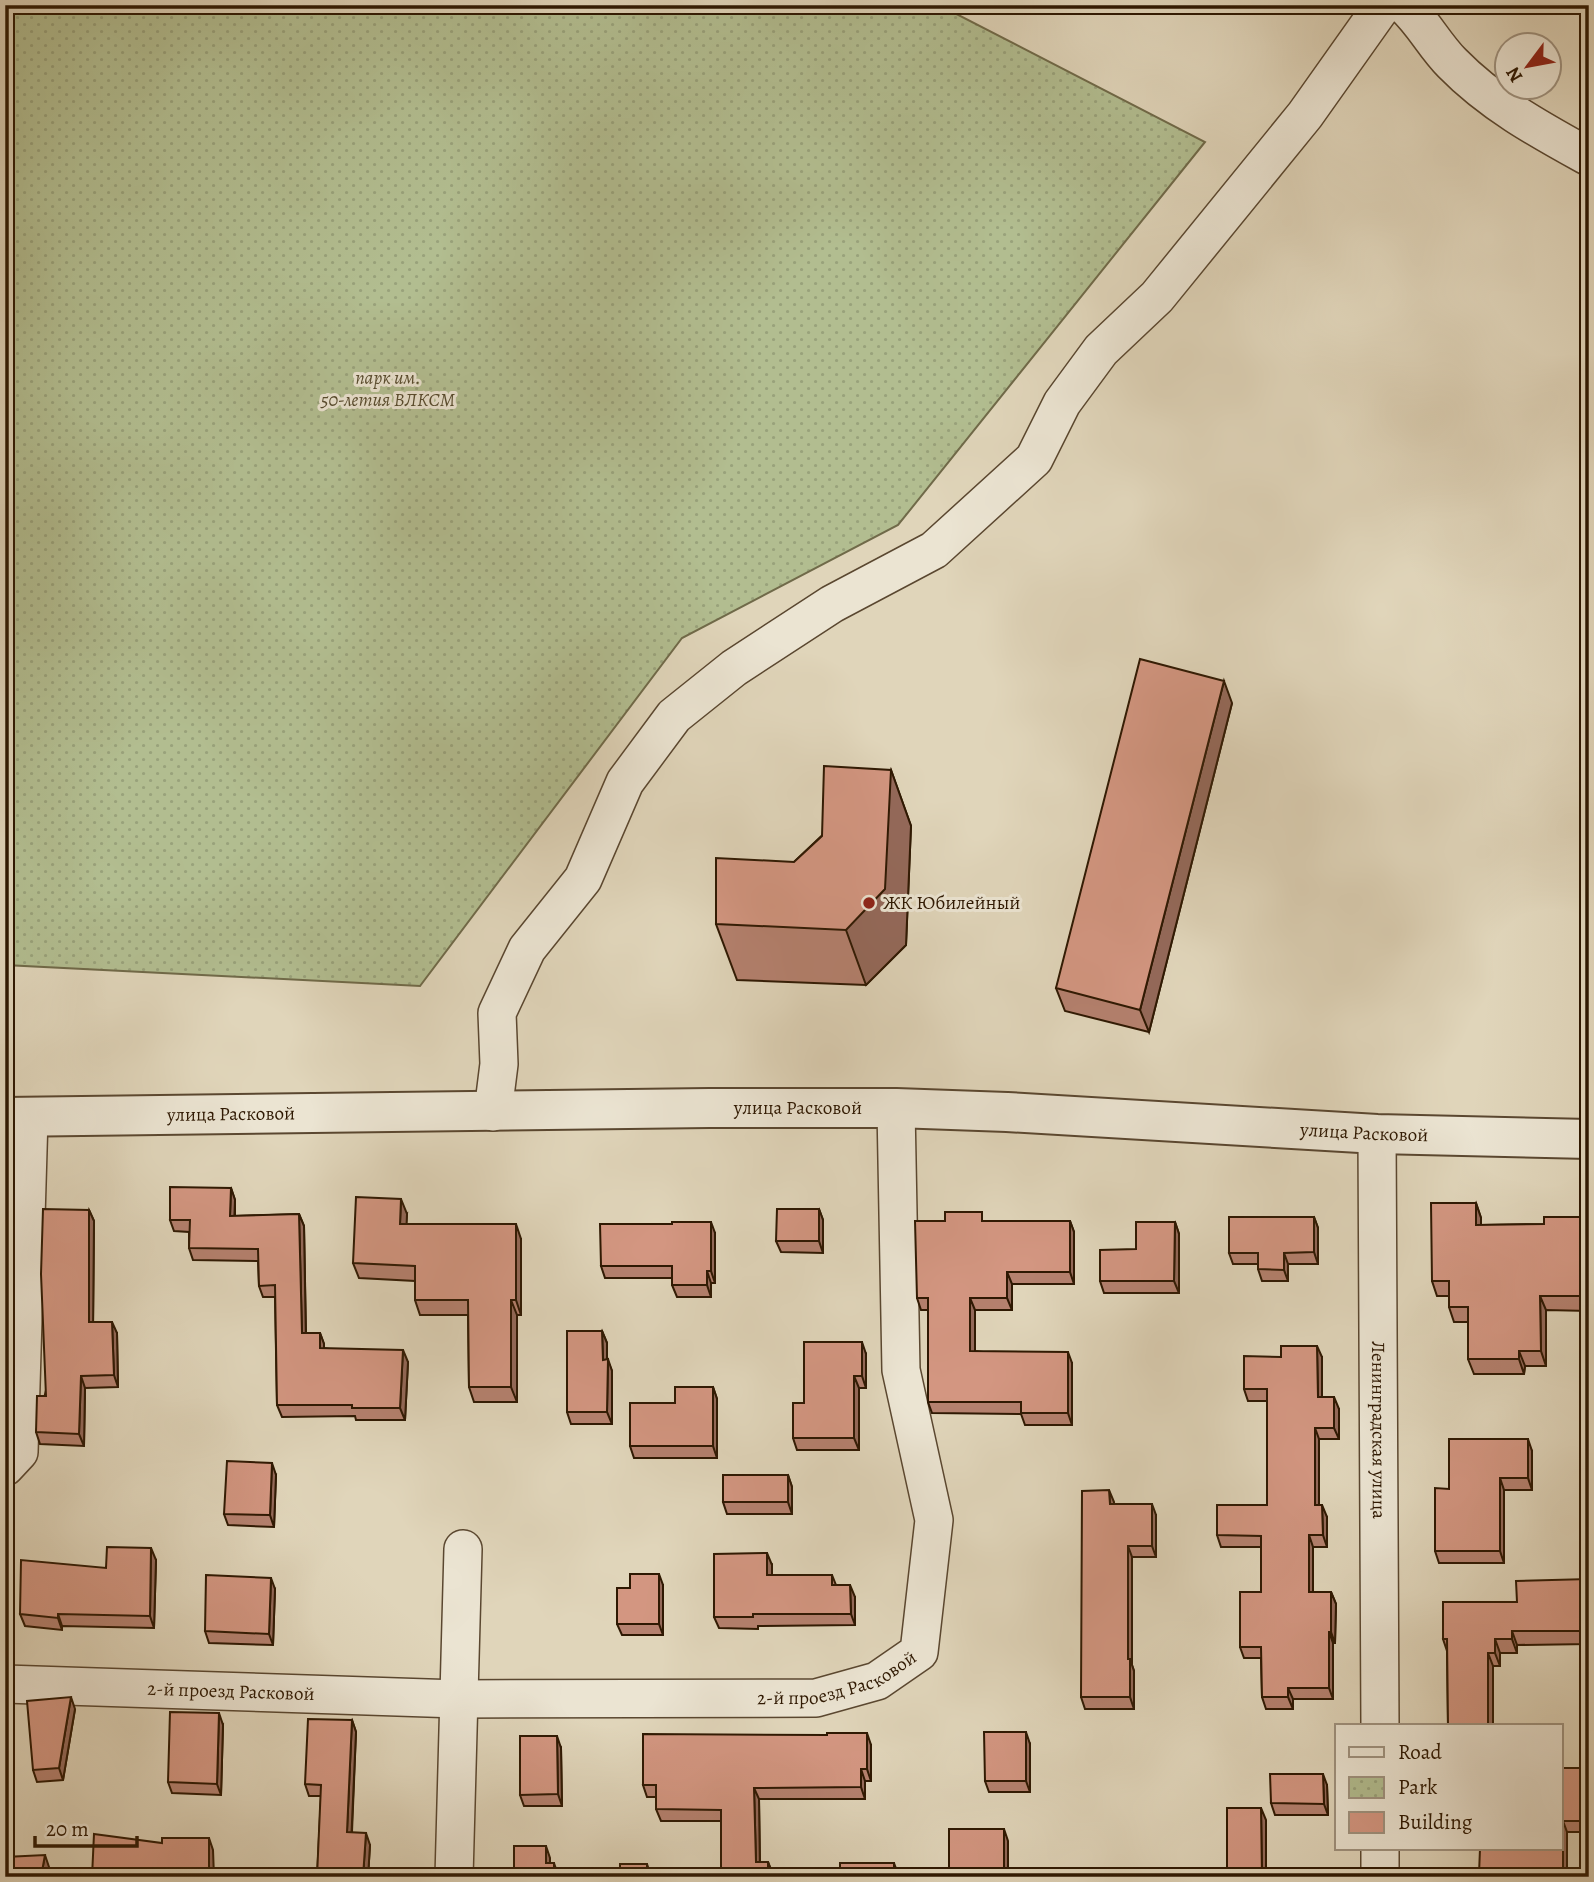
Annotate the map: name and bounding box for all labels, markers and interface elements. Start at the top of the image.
north arrow [1492,32,1562,102]
text: N [1500,62,1529,87]
park label: парк им. 50-летия ВЛКСМ [320,365,456,413]
place label: ЖК Юбилейный [883,890,1020,916]
marker: ЖК Юбилейный [861,895,877,911]
street label: улица Расковой [733,1095,862,1121]
street label: улица Расковой [166,1100,295,1128]
street label: улица Расковой [1298,1116,1429,1148]
street label: Ленинградская улица [1365,1341,1392,1519]
street label: 2-й проезд Расковой [757,1645,922,1711]
street label: 2-й проезд Расковой [147,1676,315,1707]
legend [1335,1724,1562,1850]
text: Road [1398,1738,1442,1766]
text: Park [1398,1773,1438,1801]
scale bar [35,1805,136,1849]
text: Building [1398,1808,1473,1836]
text: 20 m [46,1815,89,1843]

